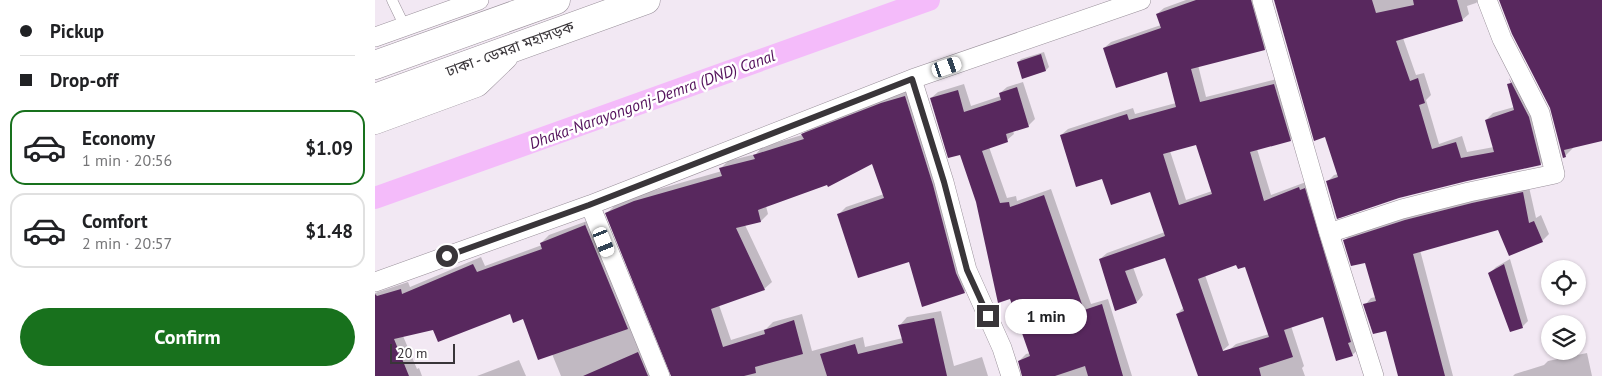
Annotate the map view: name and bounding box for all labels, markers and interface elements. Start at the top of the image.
street label: ঢাকা - ডেমরা মহাসড়ক [442,16,577,81]
text: Pickup [50,19,104,43]
water label: Dhaka-Narayongonj-Demra (DND) Canal [526,45,778,153]
car [930,55,963,79]
text: Drop-off [50,68,118,92]
icon: car [22,125,67,170]
text: Economy [82,126,155,150]
text: $1.09 [305,136,353,160]
text: 1 min · 20:56 [82,150,172,170]
icon: car [22,208,67,253]
text: Comfort [82,209,148,233]
text: $1.48 [305,219,353,243]
car [591,225,616,259]
text: 2 min · 20:57 [82,233,172,253]
route start [436,245,458,267]
map controls [1541,260,1586,360]
button: locate [1541,260,1586,305]
callout: 1 min [1005,298,1088,334]
route end [977,305,999,327]
text: 1 min [1026,306,1066,326]
button: Confirm [20,308,355,366]
button: layers [1541,315,1586,360]
scale bar [390,341,455,364]
text: 20 m [397,344,427,362]

